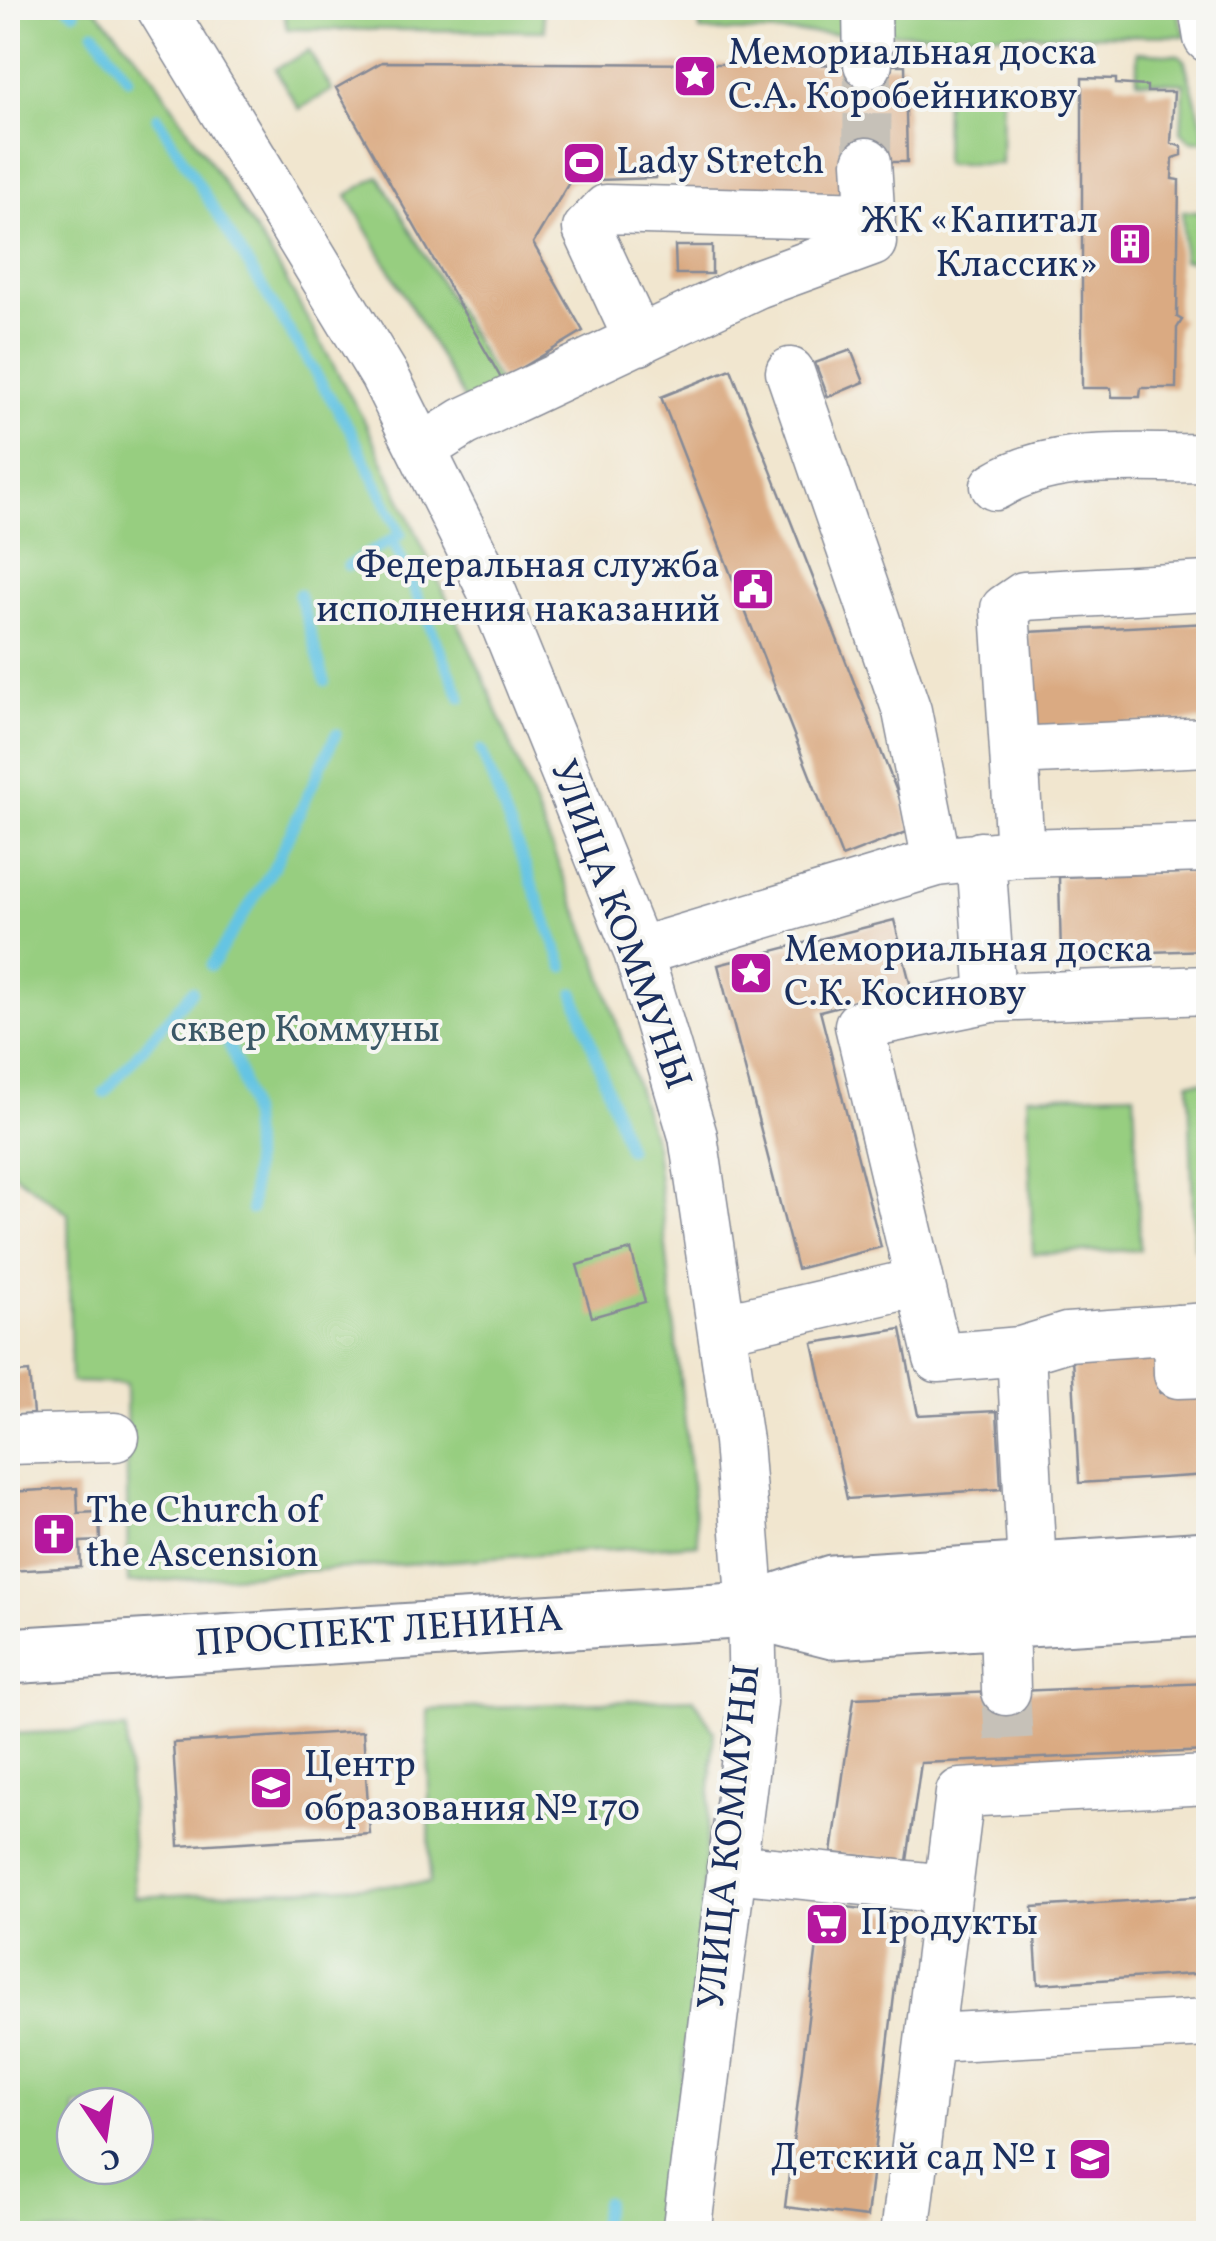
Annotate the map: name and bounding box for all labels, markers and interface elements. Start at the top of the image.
place label: Мемориальная доска С.А. Коробейникову [728,28,1097,125]
place icon: Мемориальная доска С.А. Коробейникову [672,53,718,99]
place label: Lady Stretch [616,137,825,190]
sports icon: Lady Stretch [561,140,607,186]
place label: ЖК «Капитал Классик» [861,196,1098,293]
building icon: ЖК «Капитал Классик» [1107,221,1153,267]
place label: Федеральная служба исполнения наказаний [316,541,720,638]
public building icon: Федеральная служба исполнения наказаний [730,566,776,612]
street label: УЛИЦА КОММУНЫ [535,753,703,1097]
place label: Мемориальная доска С.К. Косинову [784,925,1153,1022]
place icon: Мемориальная доска С.К. Косинову [728,950,774,996]
park label: сквер Коммуны [170,1005,440,1058]
place label: The Church of the Ascension [86,1486,323,1583]
church icon: The Church of the Ascension [31,1511,77,1557]
street label: ПРОСПЕКТ ЛЕНИНА [193,1594,565,1672]
street label: УЛИЦА КОММУНЫ [687,1662,775,2012]
place label: Центр образования № 170 [304,1740,640,1837]
school or university icon: Центр образования № 170 [248,1765,294,1811]
place label: Продукты [860,1898,1038,1951]
supermarket icon: Продукты [804,1901,850,1947]
north arrow [55,2086,155,2186]
place label: Детский сад № 1 [771,2133,1058,2186]
school or university icon: Детский сад № 1 [1067,2136,1113,2182]
text: С [97,2137,123,2179]

